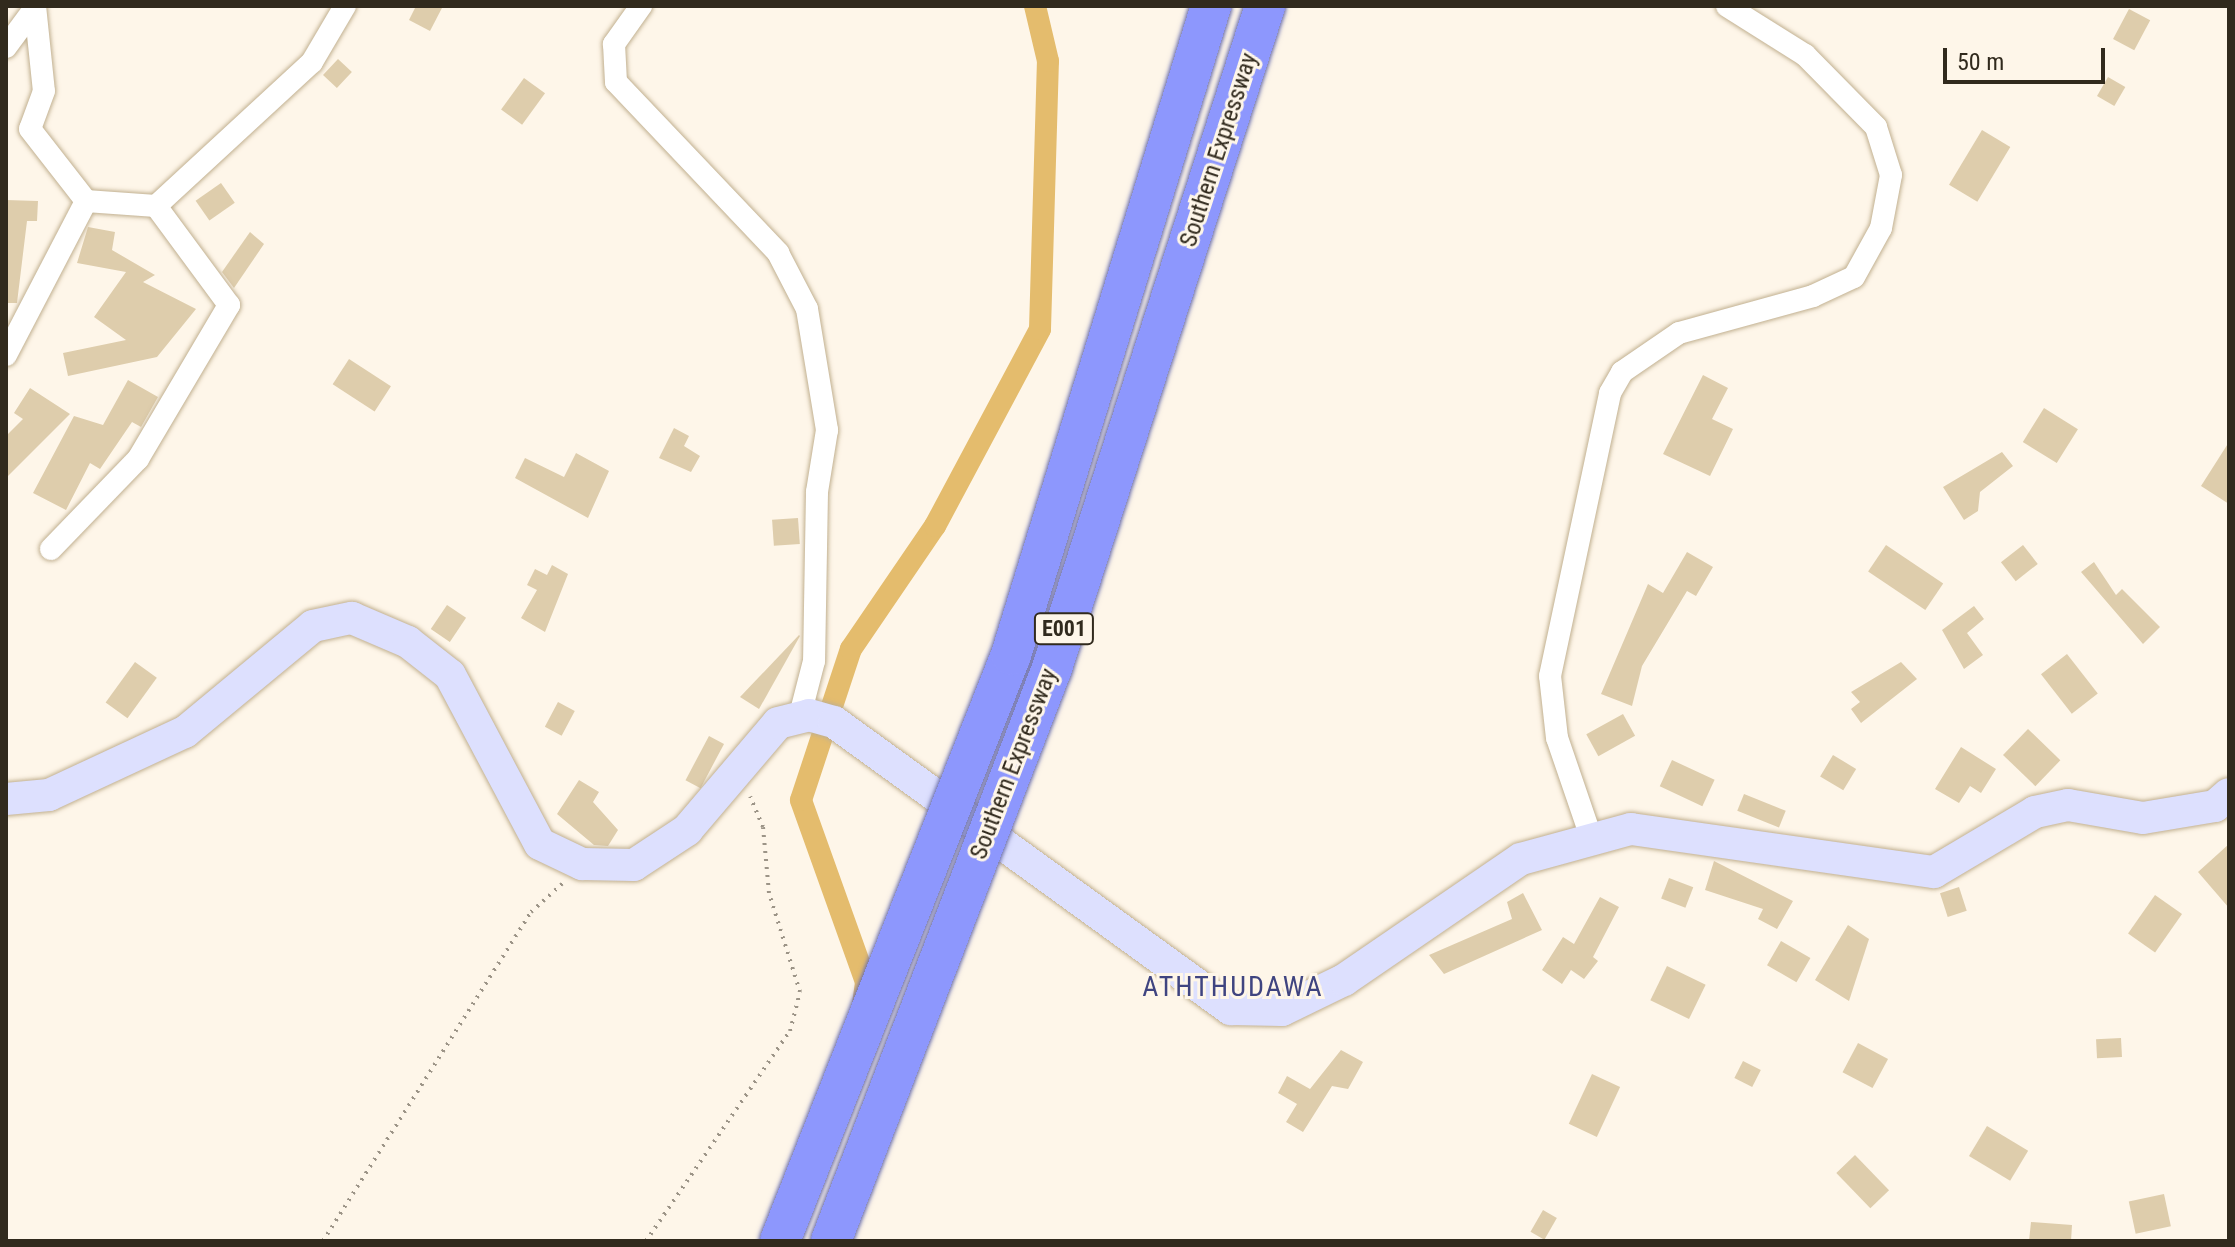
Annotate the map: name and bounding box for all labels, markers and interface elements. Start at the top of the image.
scale bar [1947,32,2109,82]
text: 50 m [1957,48,2004,76]
street label: Southern Expressway [1174,50,1264,250]
road number: E001 [1032,611,1096,647]
street label: Southern Expressway [964,665,1064,863]
district label: ATHTHUDAWA [1142,970,1324,1004]

